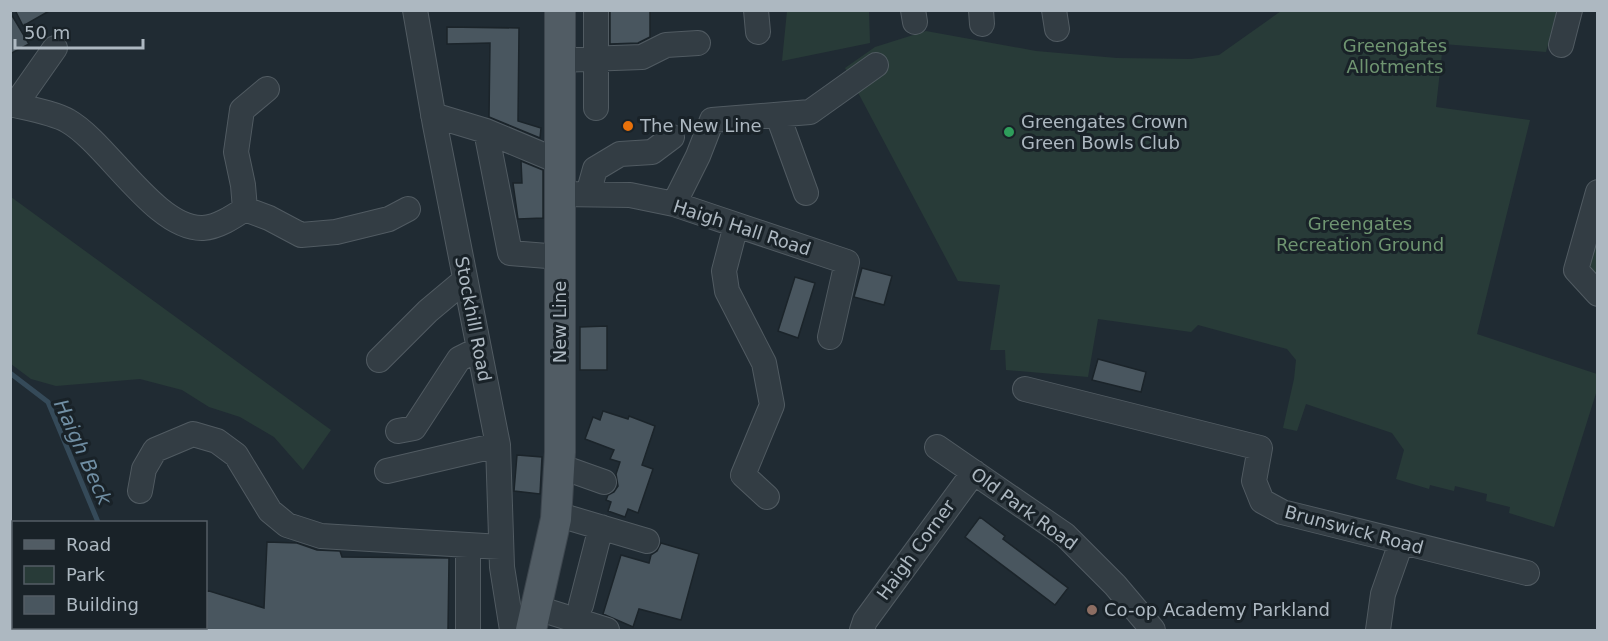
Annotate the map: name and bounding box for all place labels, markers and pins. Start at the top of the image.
place label: Greengates Crown Green Bowls Club [1021,111,1188,153]
place label: The New Line [639,115,762,136]
marker: The New Line [621,119,635,133]
marker: Greengates Crown Green Bowls Club [1002,125,1016,139]
place label: Co-op Academy Parkland [1104,599,1330,620]
marker: Co-op Academy Parkland [1085,603,1099,617]

